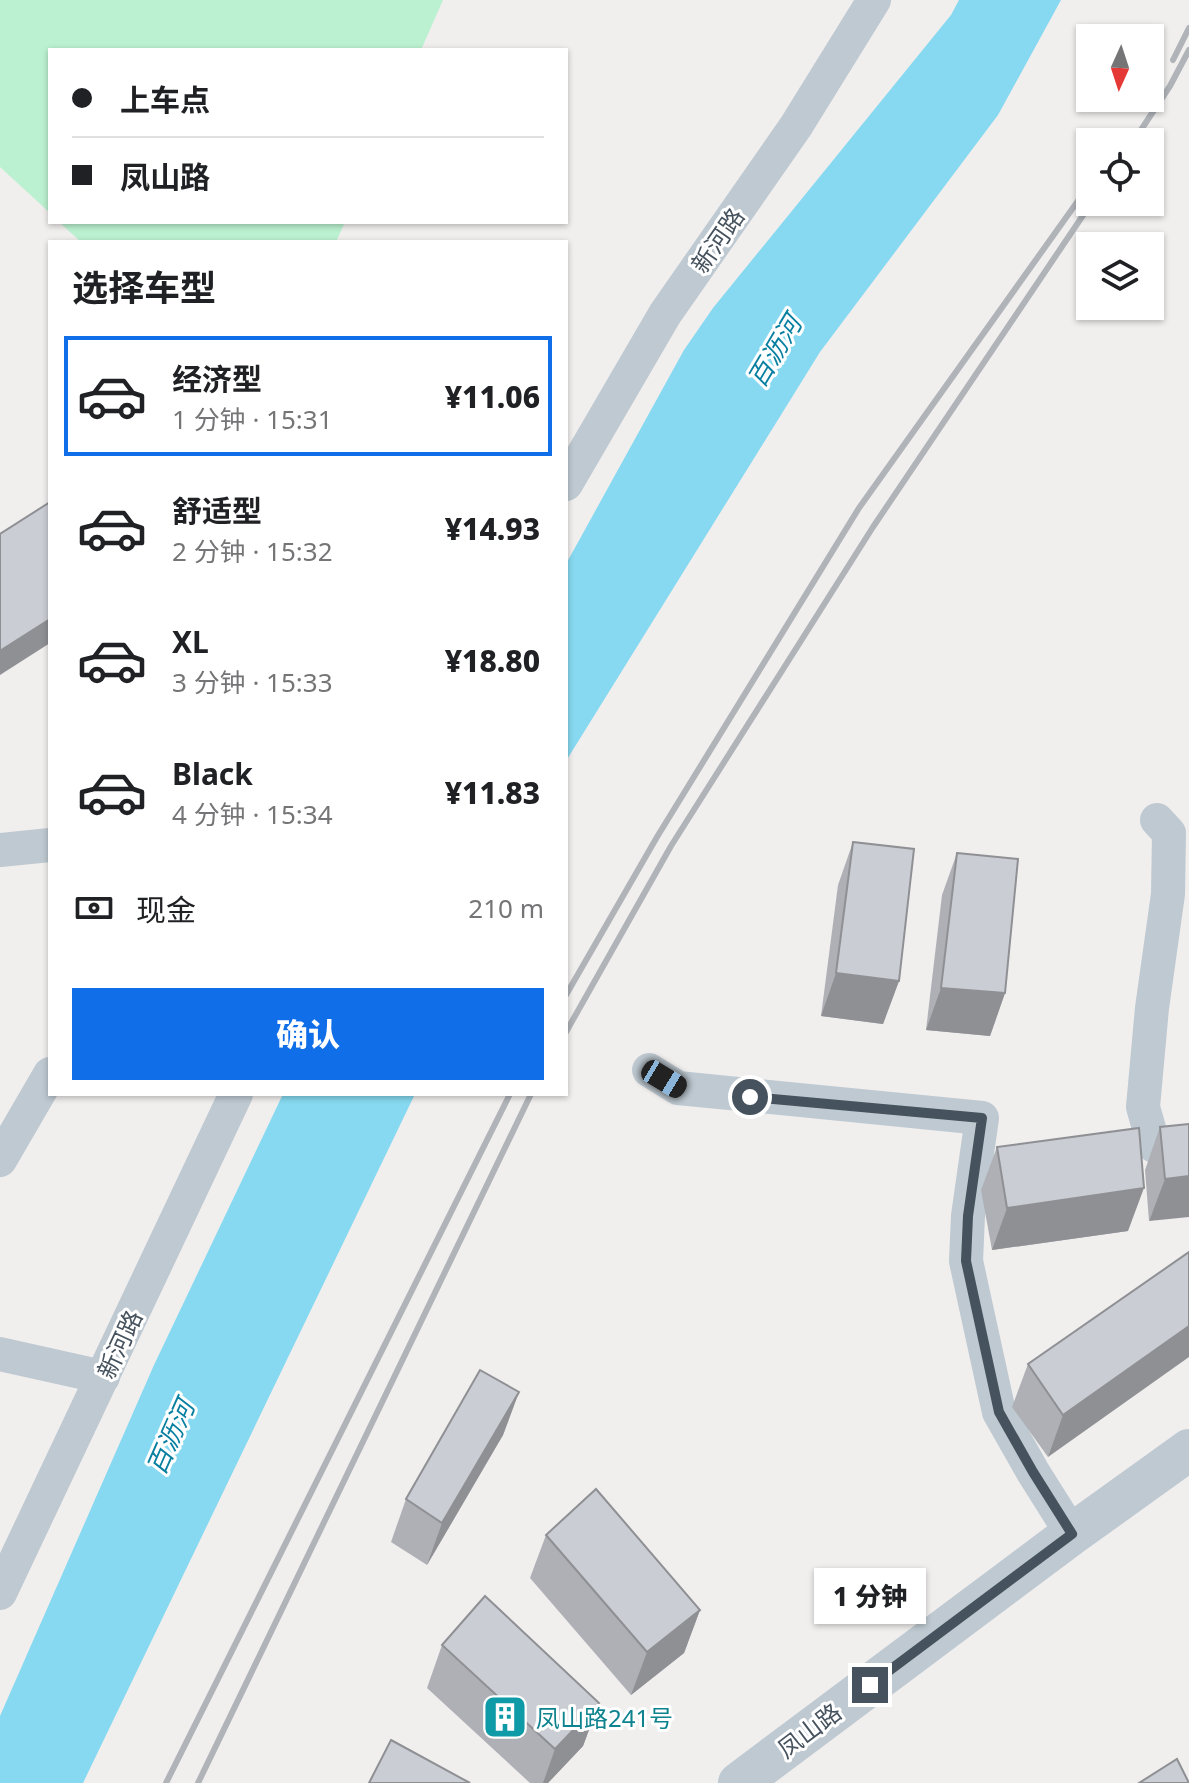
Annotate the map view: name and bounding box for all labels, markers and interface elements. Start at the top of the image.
north arrow [1076,24,1164,112]
map controls [1076,24,1164,320]
text: 上车点 [120,79,210,120]
button: locate [1076,128,1164,216]
text: 凤山路 [120,156,210,197]
street label: 新河路 [683,201,751,279]
button: layers [1076,232,1164,320]
text: 选择车型 [72,263,216,312]
water label: 百沥河 [738,304,812,394]
text: 经济型 [172,358,262,399]
icon: car [76,360,148,432]
text: ¥11.06 [445,376,540,417]
text: 1 分钟 · 15:31 [172,401,333,437]
text: 舒适型 [172,490,262,531]
icon: car [76,492,148,564]
text: ¥14.93 [445,508,540,549]
text: 2 分钟 · 15:32 [172,533,333,569]
text: XL [172,621,209,662]
icon: car [76,624,148,696]
text: ¥18.80 [445,640,540,681]
text: 3 分钟 · 15:33 [172,664,333,700]
text: Black [172,753,253,794]
icon: car [76,756,148,828]
text: ¥11.83 [445,772,540,813]
text: 4 分钟 · 15:34 [172,796,333,832]
icon: cash [72,886,116,930]
text: 现金 [136,889,196,930]
text: 210 m [468,890,544,926]
button: 确认 [72,988,544,1080]
car [637,1056,691,1102]
route start [732,1079,768,1115]
street label: 新河路 [89,1304,149,1384]
water label: 百沥河 [138,1389,204,1480]
callout: 1 分钟 [814,1569,926,1625]
text: 1 分钟 [833,1578,907,1614]
route end [852,1667,888,1703]
building icon: 凤山路241号 [481,1693,529,1741]
street label: 凤山路 [770,1695,848,1765]
place label: 凤山路241号 [536,1701,673,1734]

